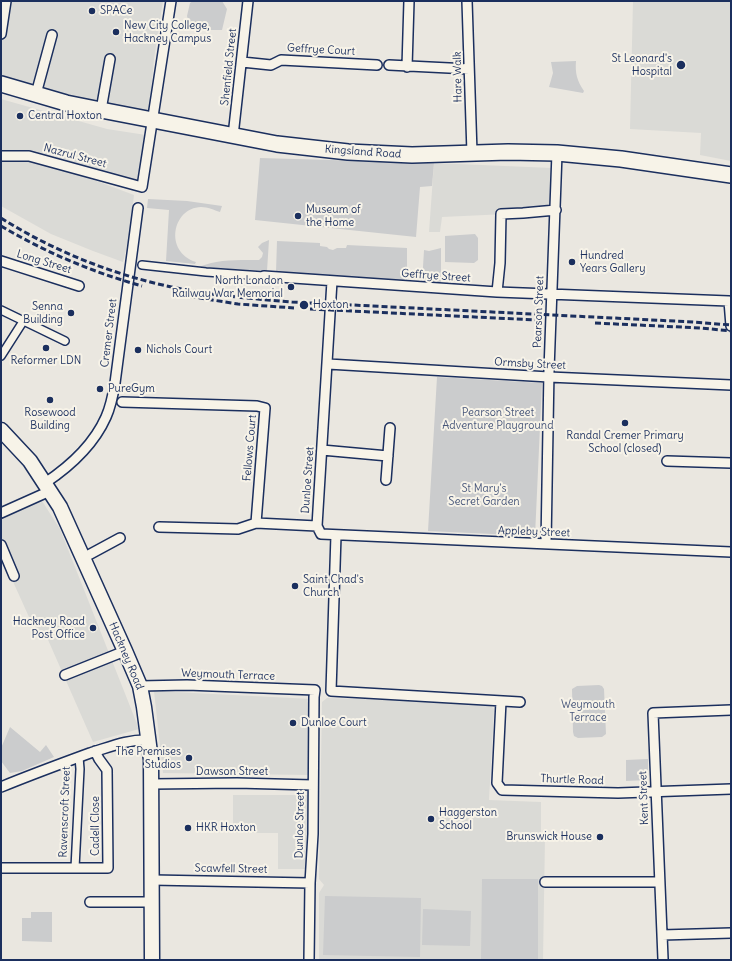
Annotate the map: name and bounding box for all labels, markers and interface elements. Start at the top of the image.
place label: SPACe [100,4,132,18]
marker: SPACe [87,6,97,16]
place label: New City College, Hackney Campus [124,19,211,45]
marker: New City College, Hackney Campus [111,27,121,37]
street label: Shenfield Street [218,28,240,106]
street label: Geffrye Court [287,42,355,58]
street label: Hare Walk [451,51,465,103]
place label: St Leonard's Hospital [611,52,672,78]
marker: St Leonard's Hospital [675,59,687,71]
place label: Central Hoxton [28,109,102,123]
marker: Central Hoxton [15,111,25,121]
street label: Nazrul Street [42,141,108,171]
street label: Kingsland Road [324,143,402,161]
place label: Museum of the Home [306,203,361,229]
marker: Museum of the Home [293,211,303,221]
street label: Long Street [15,247,73,277]
place label: Hundred Years Gallery [580,249,645,275]
marker: Hundred Years Gallery [567,257,577,267]
street label: Geffrye Street [401,267,471,285]
place label: North London Railway War Memorial [172,274,283,300]
street label: Pearson Street [531,276,547,348]
marker: North London Railway War Memorial [286,282,296,292]
street label: Cremer Street [98,298,120,368]
place label: Hoxton [313,298,349,312]
marker: Hoxton [298,299,310,311]
place label: Senna Building [23,300,63,326]
marker: Senna Building [66,308,76,318]
marker: Reformer LDN [41,343,51,353]
place label: Nichols Court [146,343,212,357]
marker: Nichols Court [133,345,143,355]
place label: Reformer LDN [11,354,81,368]
street label: Ormsby Street [494,356,566,372]
place label: PureGym [108,382,155,396]
marker: PureGym [95,384,105,394]
marker: Rosewood Building [45,395,55,405]
place label: Rosewood Building [24,406,76,432]
park label: Pearson Street Adventure Playground [442,406,554,432]
street label: Fellows Court [241,414,259,482]
marker: Randal Cremer Primary School (closed) [620,418,630,428]
place label: Randal Cremer Primary School (closed) [566,429,684,455]
street label: Dunloe Street [299,446,317,514]
park label: St Mary's Secret Garden [448,482,520,508]
street label: Appleby Street [498,524,570,540]
place label: Saint Chad's Church [303,573,364,599]
marker: Saint Chad's Church [290,581,300,591]
place label: Hackney Road Post Office [13,615,85,641]
street label: Hackney Road [106,620,146,692]
marker: Hackney Road Post Office [88,623,98,633]
street label: Weymouth Terrace [181,667,275,683]
park label: Weymouth Terrace [561,698,615,724]
place label: Dunloe Court [301,716,367,730]
marker: Dunloe Court [288,718,298,728]
place label: The Premises Studios [116,745,181,771]
marker: The Premises Studios [184,753,194,763]
street label: Dawson Street [196,765,268,779]
street label: Ravenscroft Street [57,766,73,858]
street label: Kent Street [636,771,652,825]
street label: Thurtle Road [540,772,604,788]
street label: Dunloe Street [293,791,307,859]
street label: Cadell Close [89,796,103,856]
place label: Haggerston School [439,806,497,832]
marker: Haggerston School [426,814,436,824]
place label: HKR Hoxton [196,821,256,835]
marker: HKR Hoxton [183,823,193,833]
place label: Brunswick House [506,830,592,844]
marker: Brunswick House [595,832,605,842]
street label: Scawfell Street [195,862,267,876]

